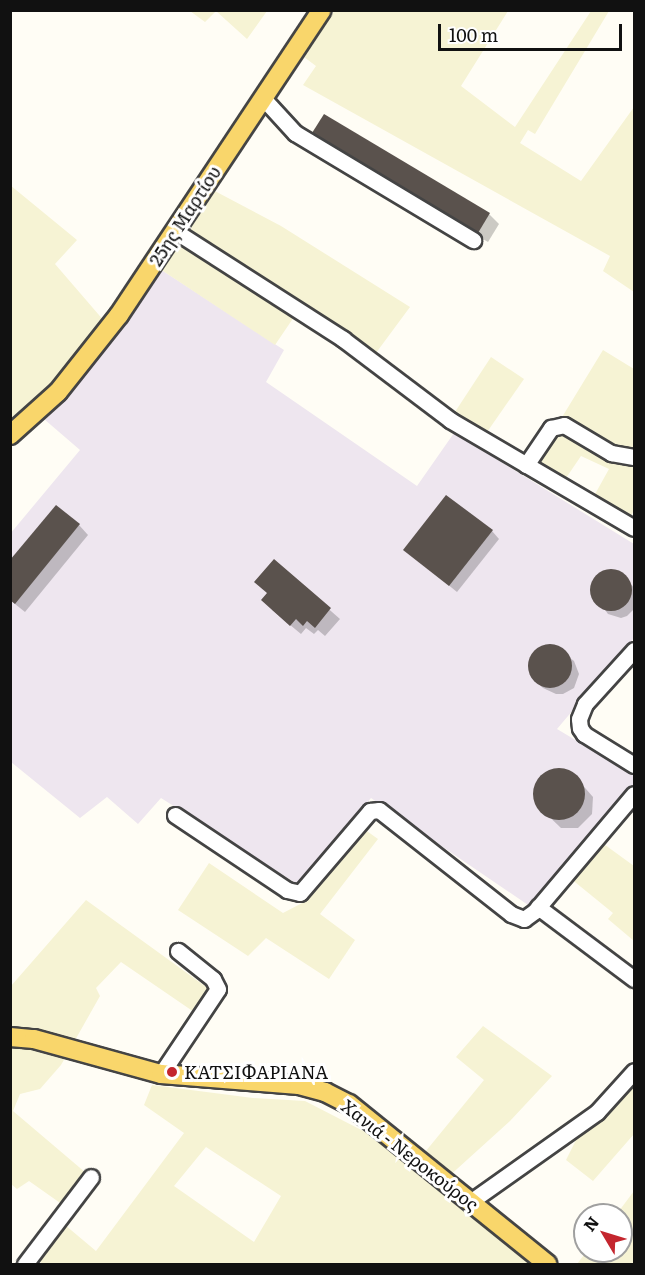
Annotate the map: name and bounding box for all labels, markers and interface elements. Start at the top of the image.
scale bar [441,12,626,50]
text: 100 m [449,21,498,48]
street label: 25ης Μαρτίου [145,162,225,270]
place label: ΚΑΤΣΙΦΑΡΙΑΝΑ [184,1061,328,1083]
marker: ΚΑΤΣΙΦΑΡΙΑΝΑ [165,1065,179,1079]
street label: Χανιά - Νεροκούρος [337,1095,483,1215]
north arrow [573,1203,633,1263]
text: N [577,1210,604,1236]

